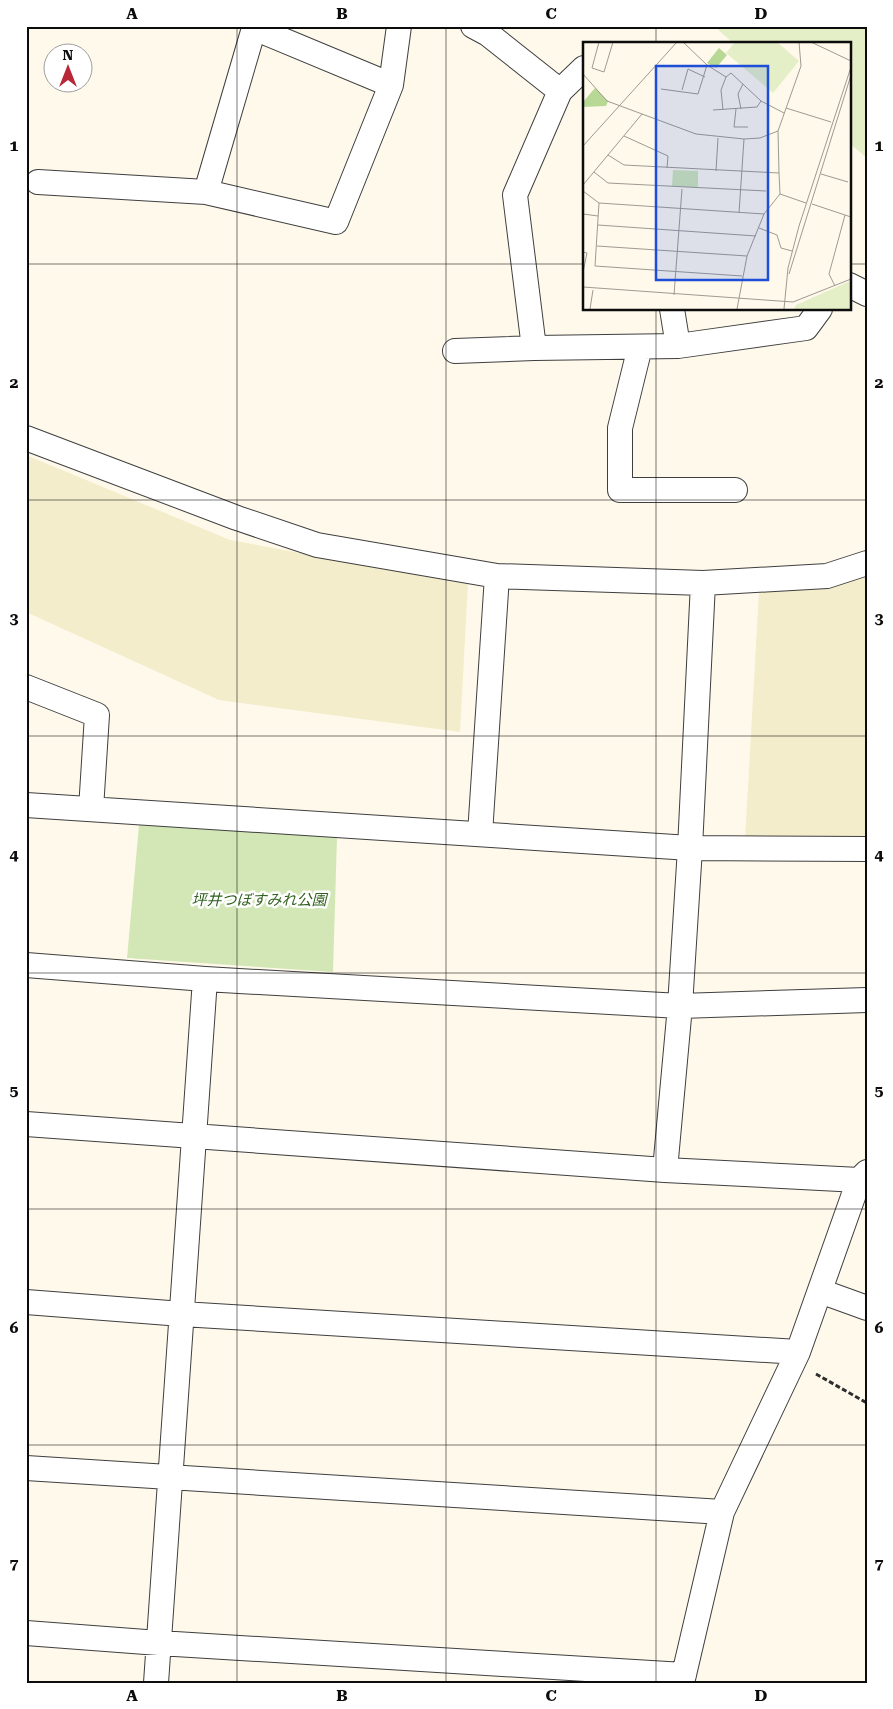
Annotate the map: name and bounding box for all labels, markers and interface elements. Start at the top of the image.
text: A [126,4,138,23]
text: B [336,4,348,23]
text: C [545,4,557,23]
text: D [755,4,768,23]
north arrow [42,42,92,92]
inset map [583,42,850,310]
text: N [63,47,74,63]
text: 1 [10,136,19,155]
text: 1 [875,136,884,155]
text: 2 [10,373,19,392]
text: 2 [875,373,884,392]
text: 3 [10,609,19,628]
text: 3 [875,609,884,628]
text: 4 [10,845,19,864]
text: 4 [875,845,884,864]
park label: 坪井つぼすみれ公園 [191,891,328,909]
text: 5 [10,1081,19,1100]
text: 5 [875,1081,884,1100]
text: 6 [10,1318,19,1337]
text: 6 [875,1318,884,1337]
text: 7 [10,1554,19,1573]
text: 7 [875,1554,884,1573]
text: A [126,1686,138,1705]
text: B [336,1686,348,1705]
text: C [545,1686,557,1705]
text: D [755,1686,768,1705]

